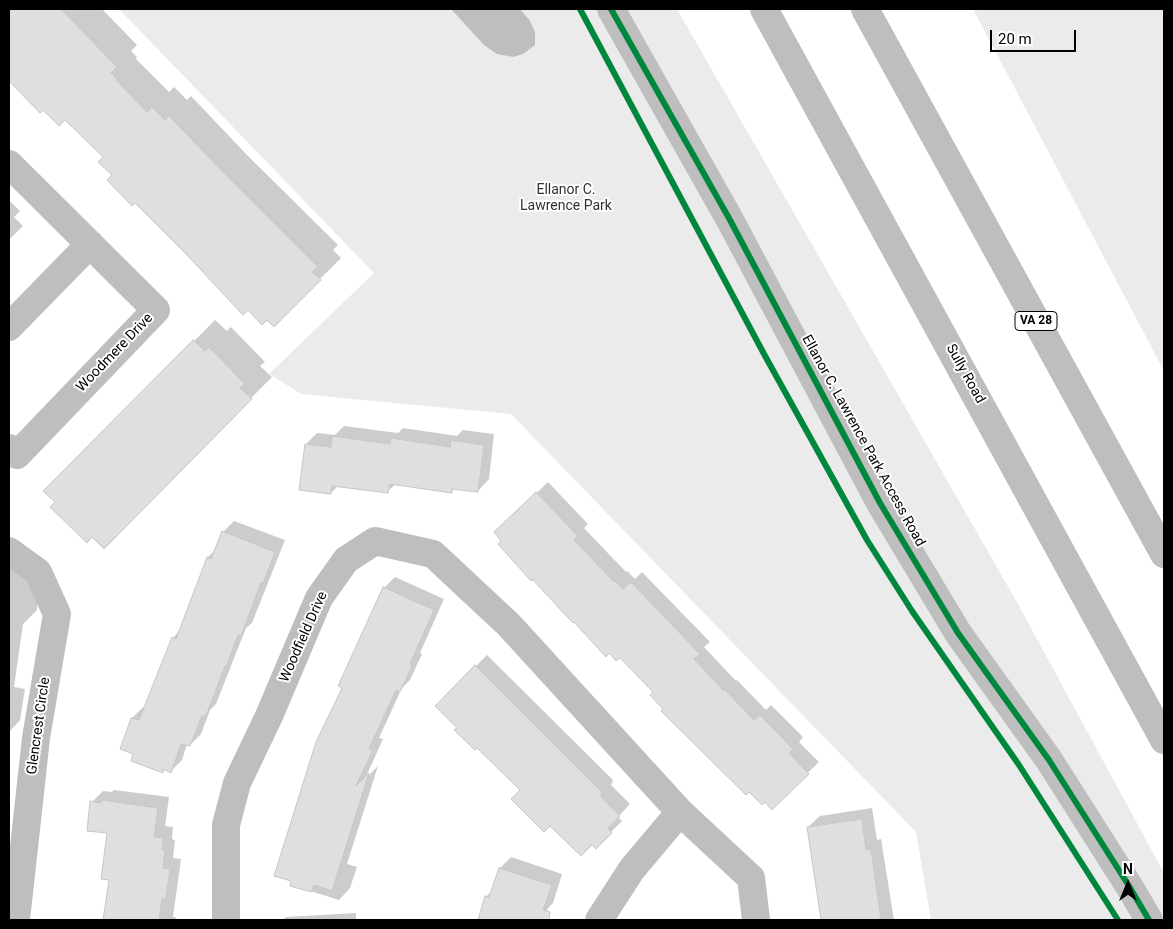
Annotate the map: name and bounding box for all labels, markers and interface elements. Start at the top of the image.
scale bar [993,20,1079,52]
text: 20 m [998,30,1032,48]
park label: Ellanor C. Lawrence Park [520,182,612,214]
street label: Woodmere Drive [73,310,157,396]
road number: VA 28 [1015,312,1057,331]
street label: Ellanor C. Lawrence Park Access Road [798,332,928,550]
street label: Sully Road [942,341,988,407]
street label: Woodfield Drive [277,589,331,685]
street label: Glencrest Circle [24,676,54,776]
north arrow [1103,859,1153,909]
text: N [1123,861,1133,877]

